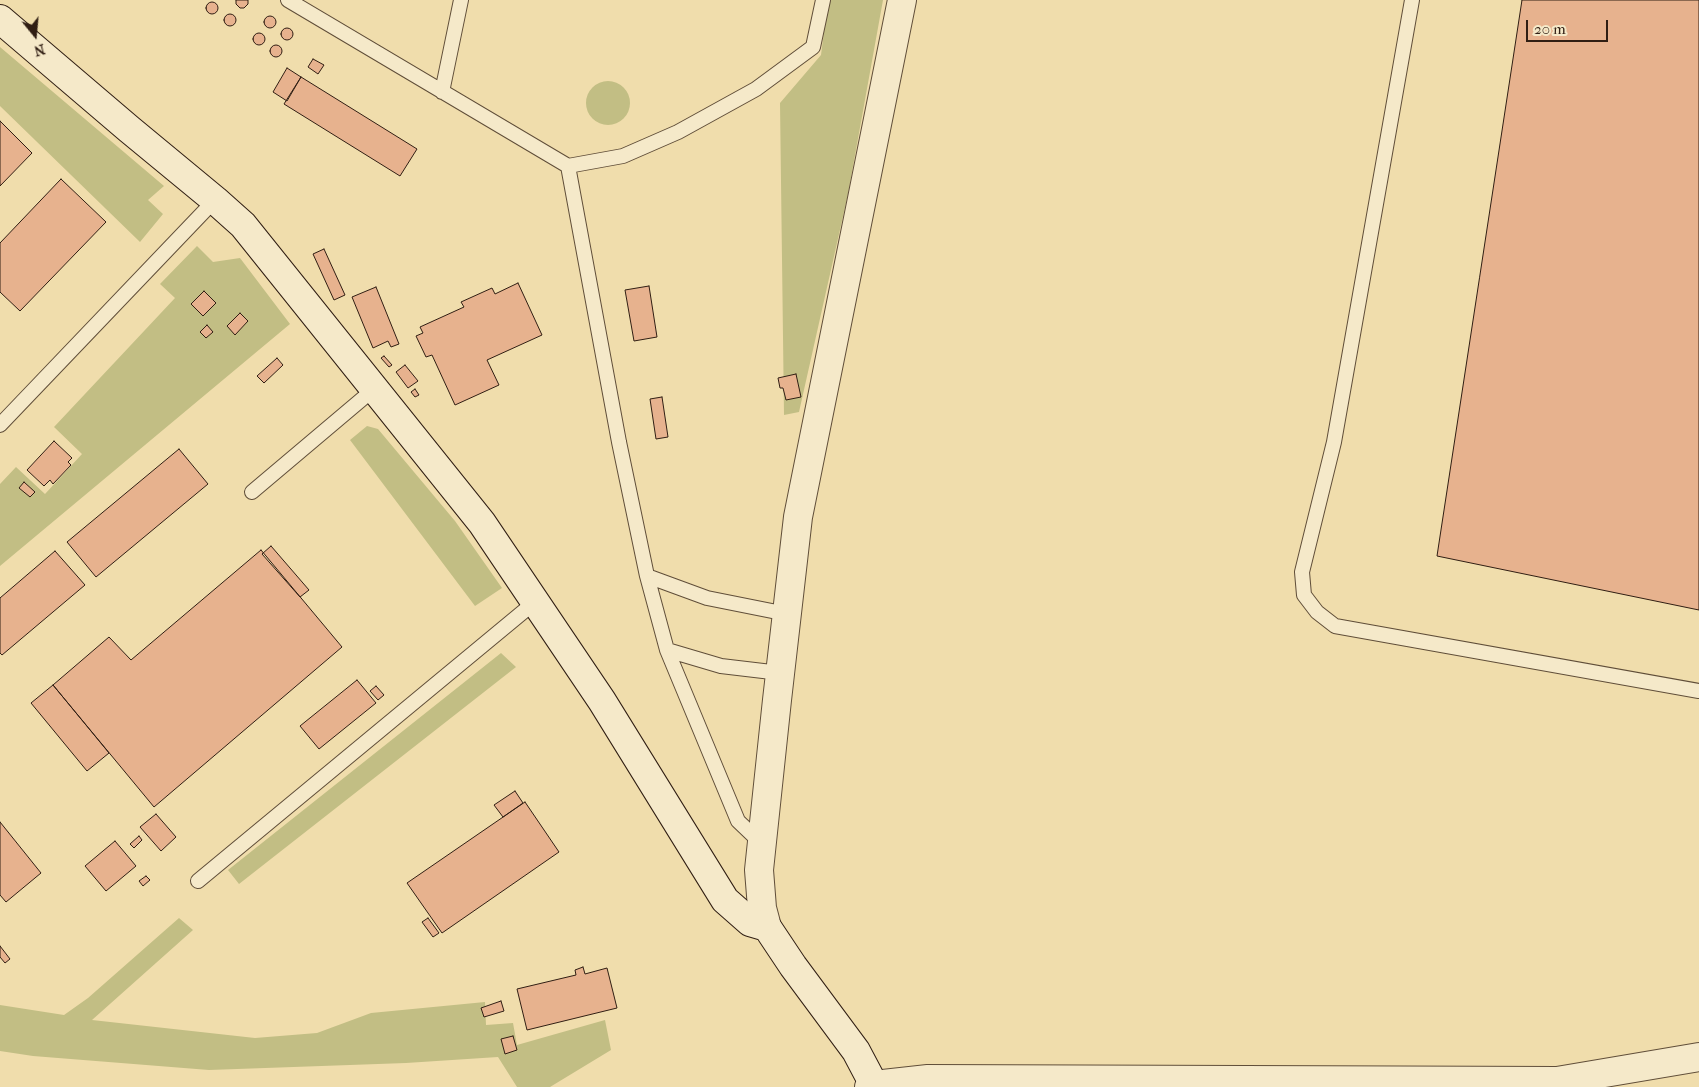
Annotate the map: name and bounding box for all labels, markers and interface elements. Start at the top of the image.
north arrow [10,10,60,60]
scale bar [1529,10,1612,42]
text: 20 m [1534,20,1566,38]
text: N [32,40,47,60]

